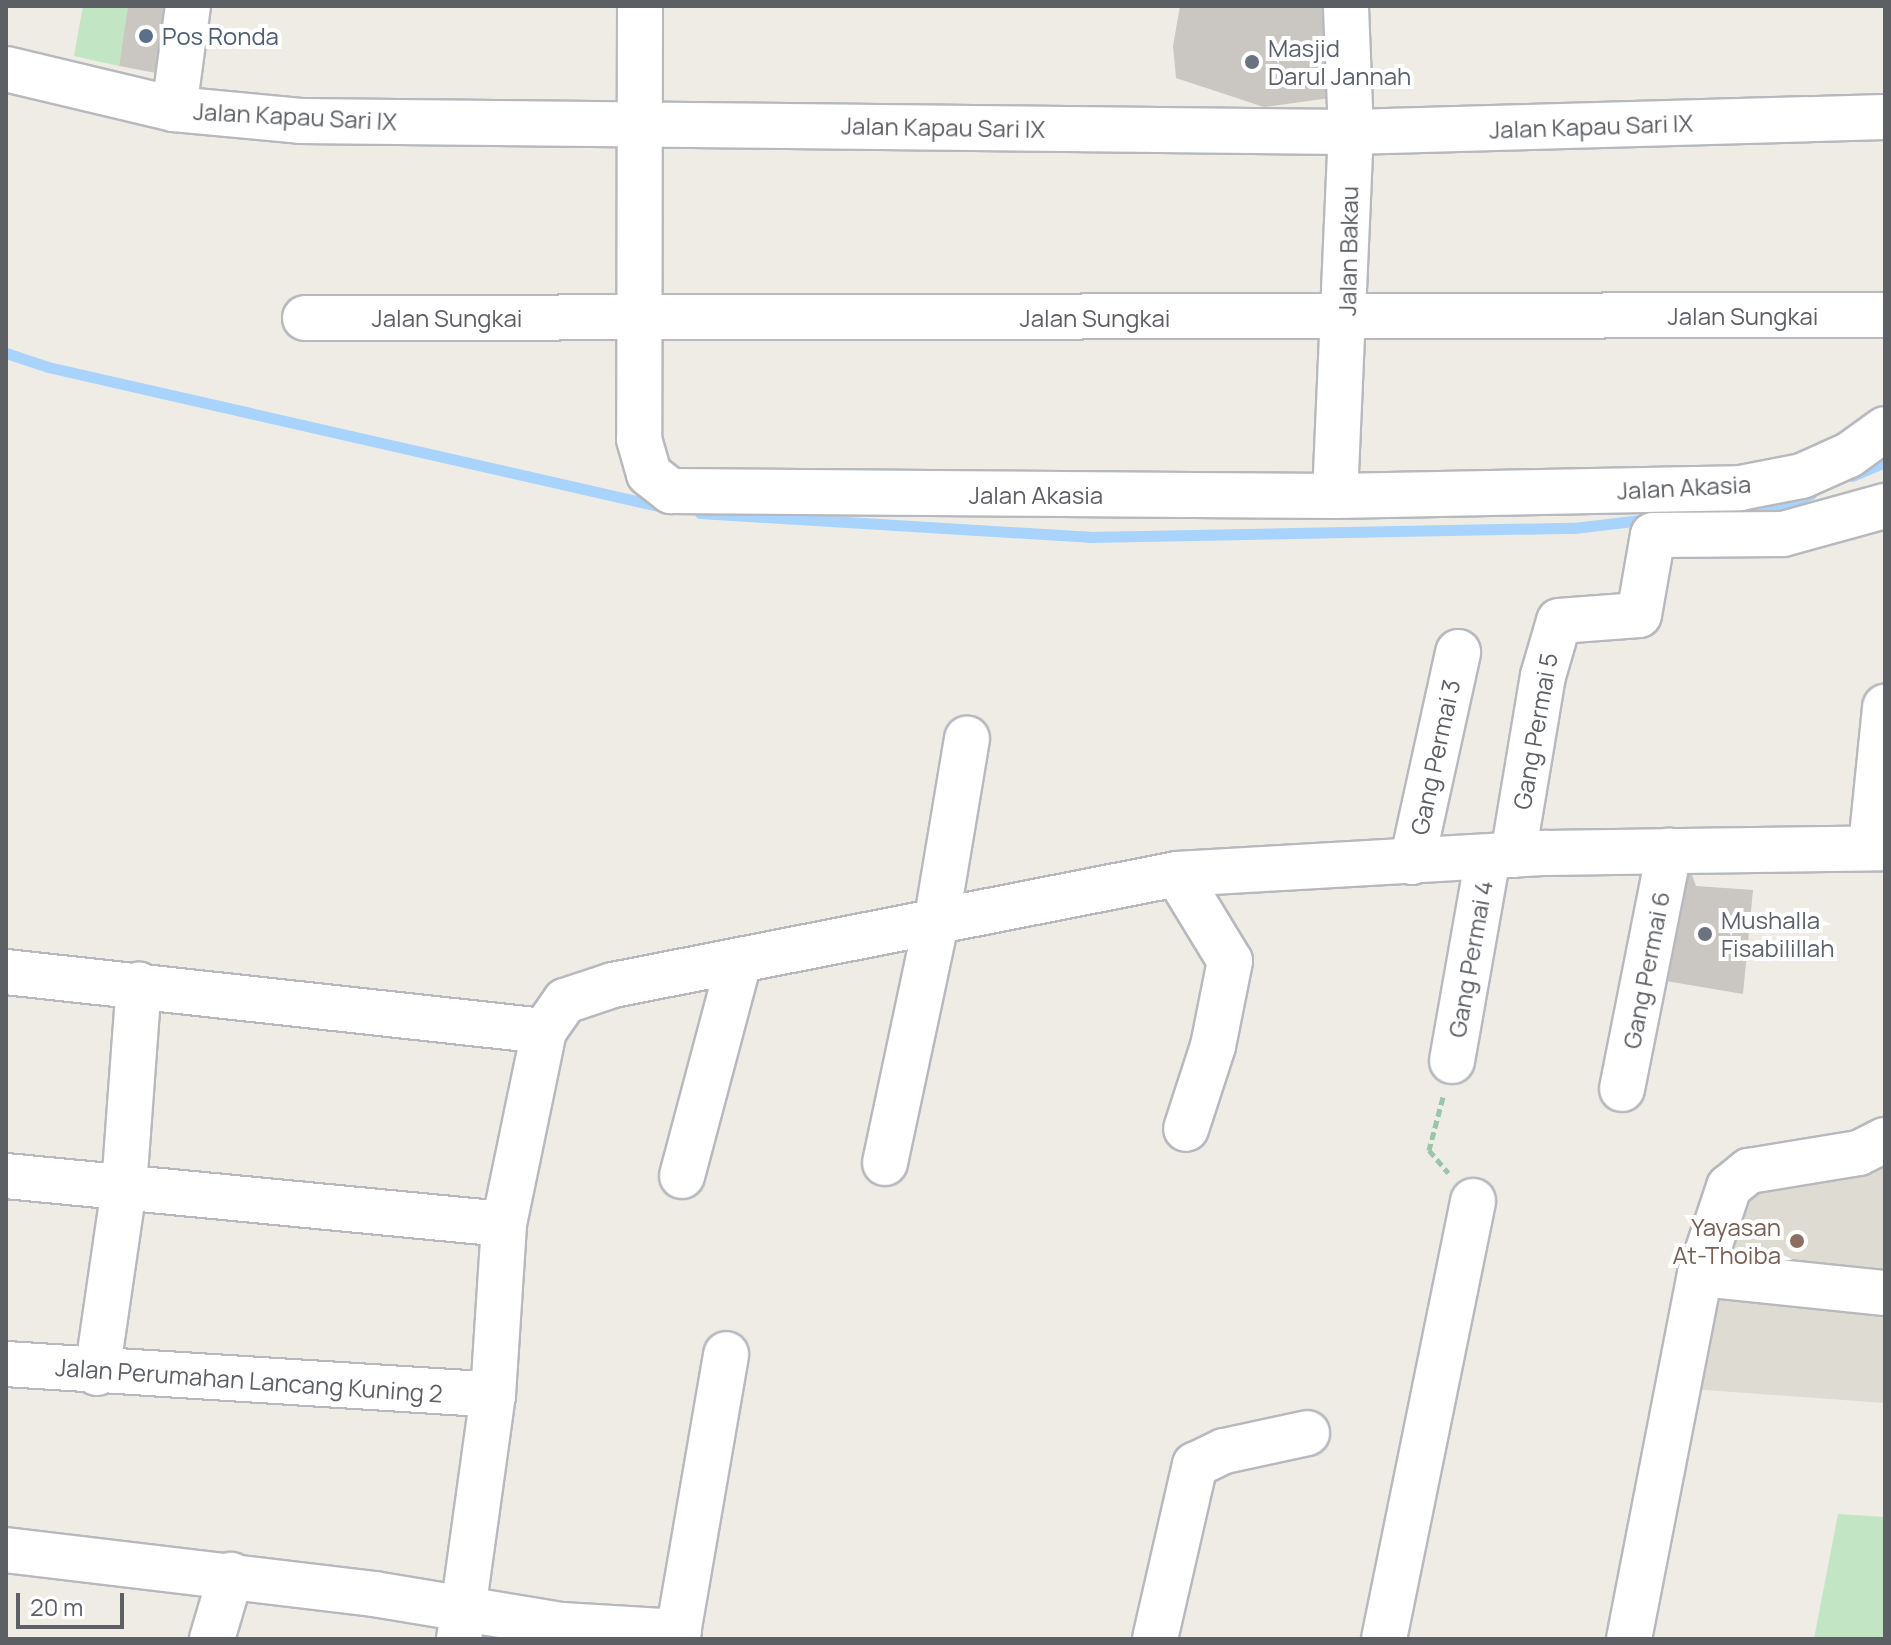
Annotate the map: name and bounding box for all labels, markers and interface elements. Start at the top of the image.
place label: Pos Ronda [162,22,279,50]
marker: Pos Ronda [137,27,155,45]
place label: Masjid Darul Jannah [1268,34,1411,90]
marker: Masjid Darul Jannah [1243,53,1261,71]
street label: Jalan Kapau Sari IX [192,96,398,136]
street label: Jalan Kapau Sari IX [1489,108,1693,144]
street label: Jalan Kapau Sari IX [841,111,1045,143]
street label: Jalan Bakau [1332,186,1364,316]
street label: Jalan Sungkai [1668,302,1818,330]
street label: Jalan Sungkai [372,304,522,332]
street label: Jalan Sungkai [1020,304,1170,332]
street label: Jalan Akasia [1616,469,1752,505]
street label: Jalan Akasia [969,481,1103,509]
street label: Gang Permai 5 [1507,650,1563,812]
street label: Gang Permai 3 [1404,677,1466,837]
street label: Gang Permai 4 [1442,878,1498,1040]
street label: Gang Permai 6 [1617,889,1675,1051]
place label: Mushalla Fisabilillah [1721,906,1834,962]
marker: Mushalla Fisabilillah [1696,925,1714,943]
place label: Yayasan At-Thoiba [1673,1213,1781,1269]
marker: Yayasan At-Thoiba [1788,1232,1806,1250]
street label: Jalan Perumahan Lancang Kuning 2 [54,1352,444,1408]
scale bar [20,1577,128,1627]
text: 20 m [30,1590,83,1623]

